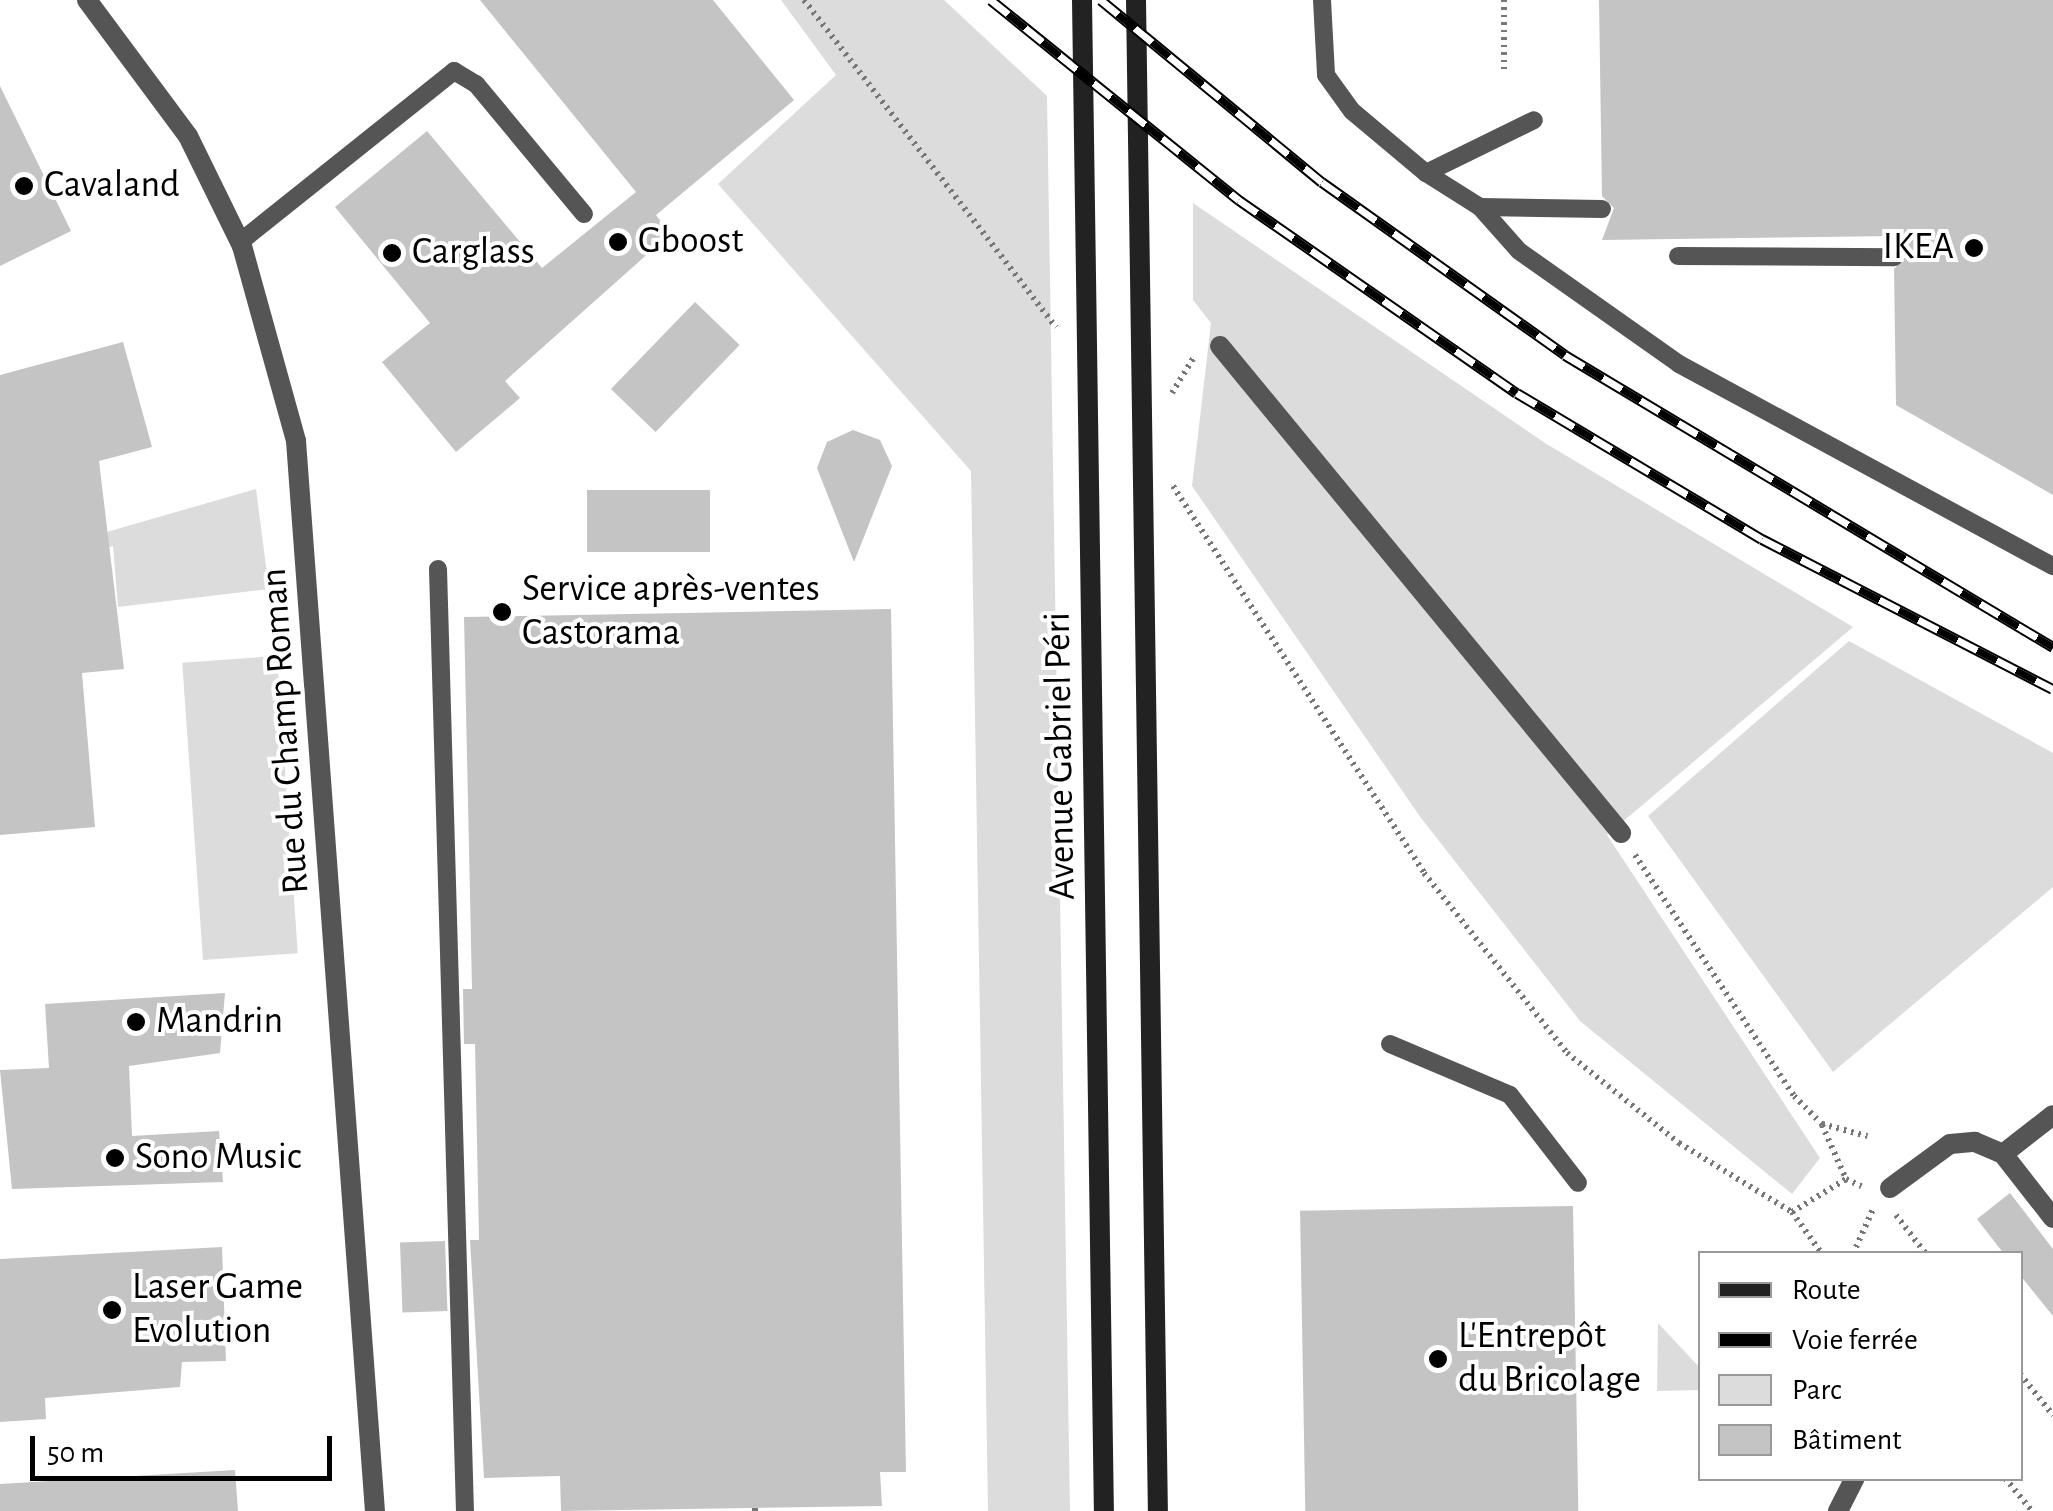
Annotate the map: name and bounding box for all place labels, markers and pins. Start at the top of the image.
place label: Cavaland [44,163,180,209]
marker: Cavaland [13,175,35,197]
place label: Gboost [638,219,743,265]
place label: IKEA [1883,225,1954,271]
place label: Carglass [412,230,535,276]
marker: Gboost [607,231,629,253]
marker: IKEA [1963,237,1985,259]
marker: Carglass [381,242,403,264]
place label: Service après-ventes Castorama [522,567,820,656]
marker: Service après-ventes Castorama [491,601,513,623]
place label: Mandrin [156,999,283,1045]
marker: Mandrin [125,1011,147,1033]
place label: Sono Music [135,1135,301,1181]
marker: Sono Music [104,1147,126,1169]
place label: Laser Game Evolution [132,1265,303,1355]
marker: Laser Game Evolution [101,1299,123,1321]
place label: L'Entrepôt du Bricolage [1458,1314,1641,1404]
marker: L'Entrepôt du Bricolage [1427,1348,1449,1370]

